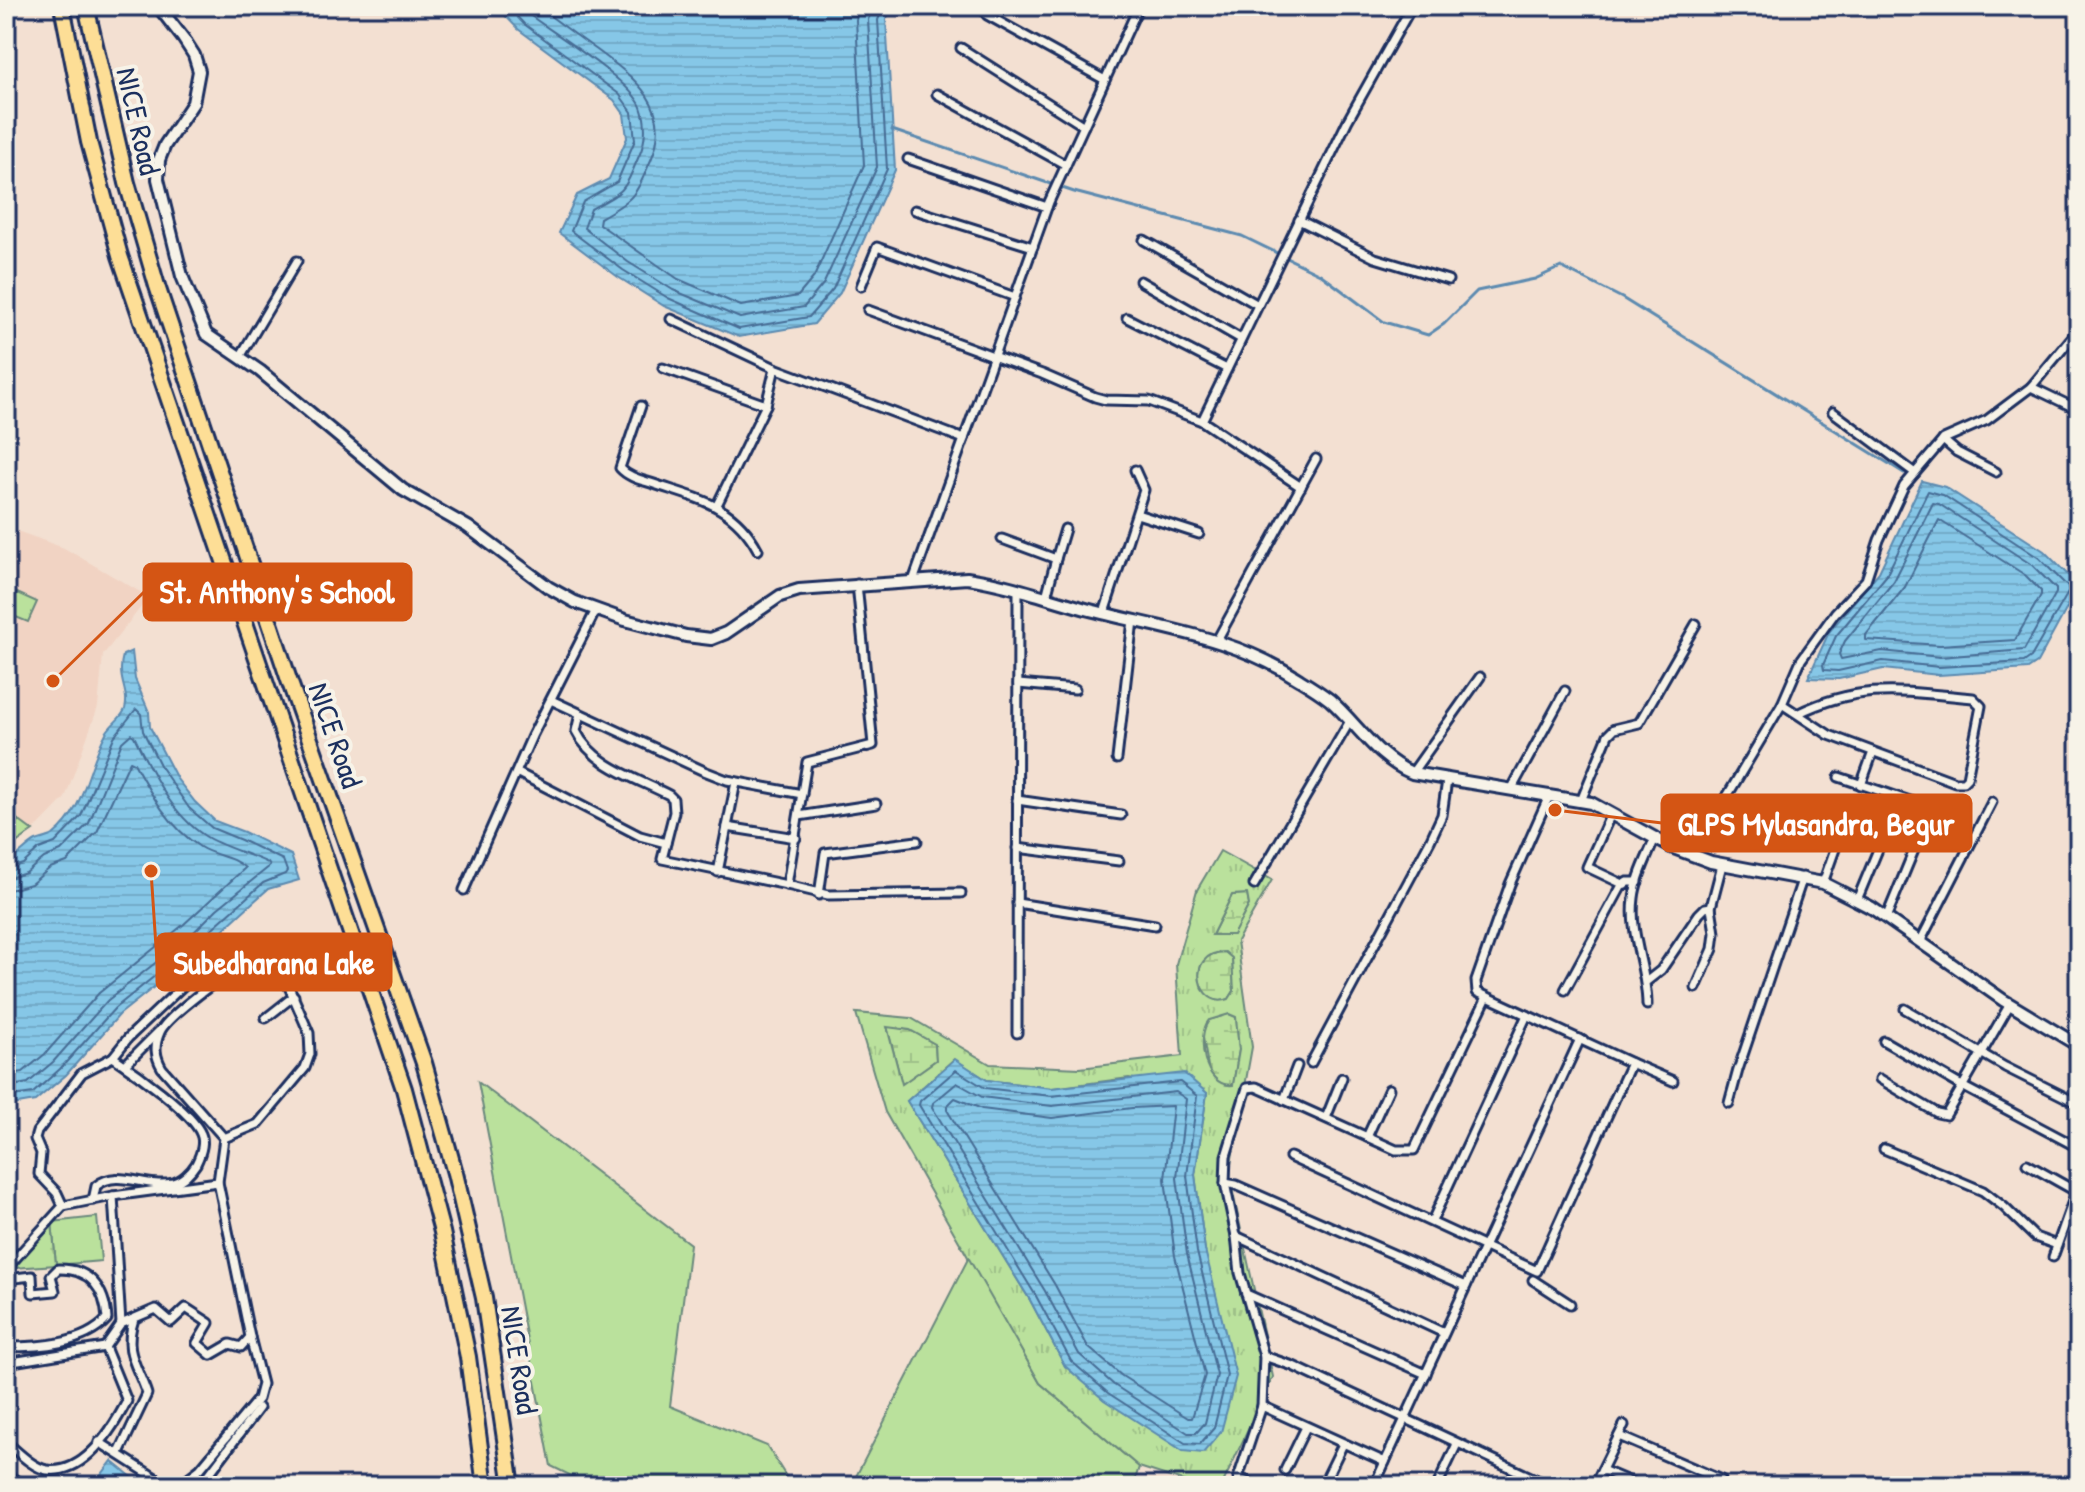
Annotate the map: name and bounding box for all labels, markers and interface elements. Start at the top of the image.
street label: NICE Road [107,64,171,179]
callout: St. Anthony's School [144,564,411,620]
text: St. Anthony's School [159,570,396,614]
street label: NICE Road [299,677,373,793]
callout: GLPS Mylasandra, Begur [1662,795,1971,851]
text: GLPS Mylasandra, Begur [1677,802,1955,846]
callout: Subedharana Lake [157,934,391,990]
text: Subedharana Lake [173,941,375,984]
street label: NICE Road [492,1303,548,1417]

